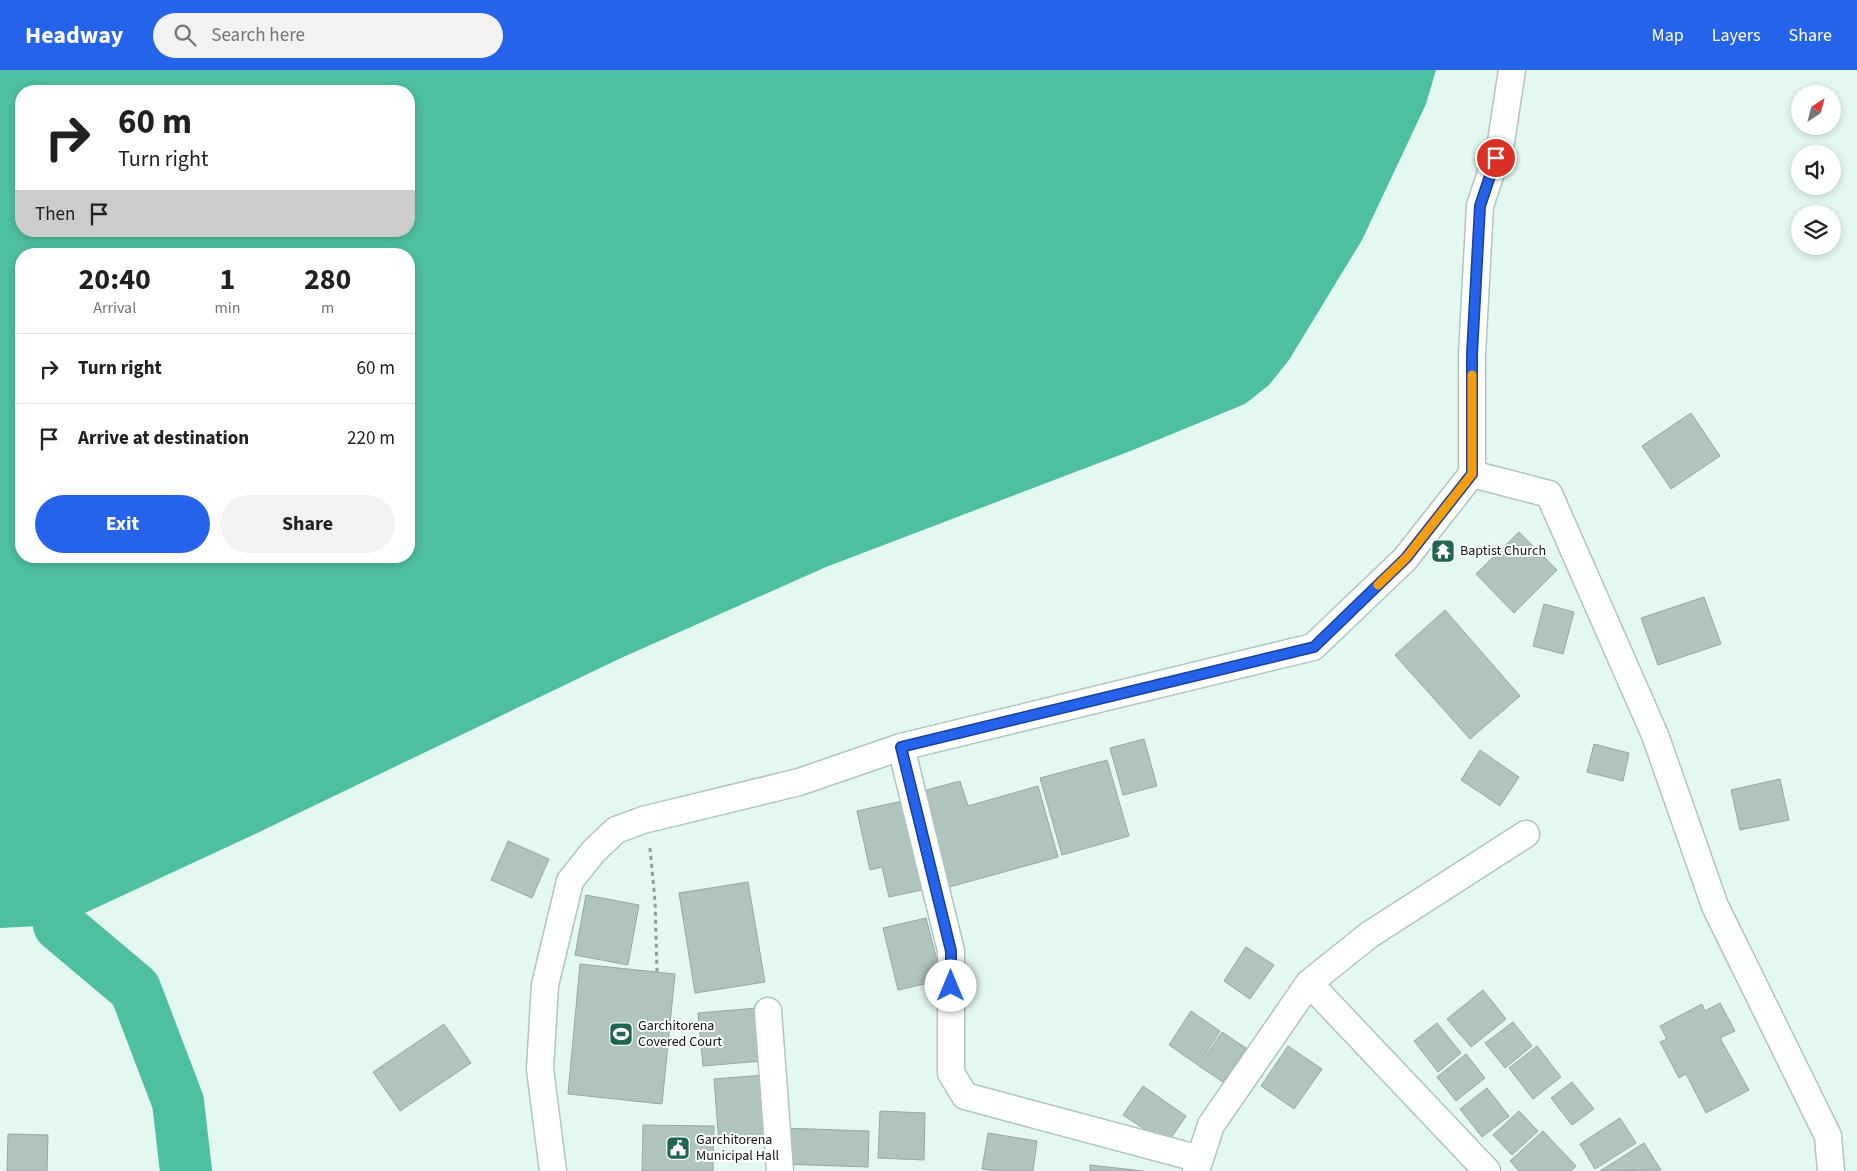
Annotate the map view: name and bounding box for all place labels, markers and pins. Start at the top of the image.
pin [1475,137,1517,179]
temple icon: Baptist Church [1430,538,1456,564]
place label: Baptist Church [1460,541,1546,561]
place label: Garchitorena Covered Court [638,1016,722,1052]
sports icon: Garchitorena Covered Court [608,1021,634,1047]
place label: Garchitorena Municipal Hall [696,1130,779,1166]
public building icon: Garchitorena Municipal Hall [665,1135,691,1161]

